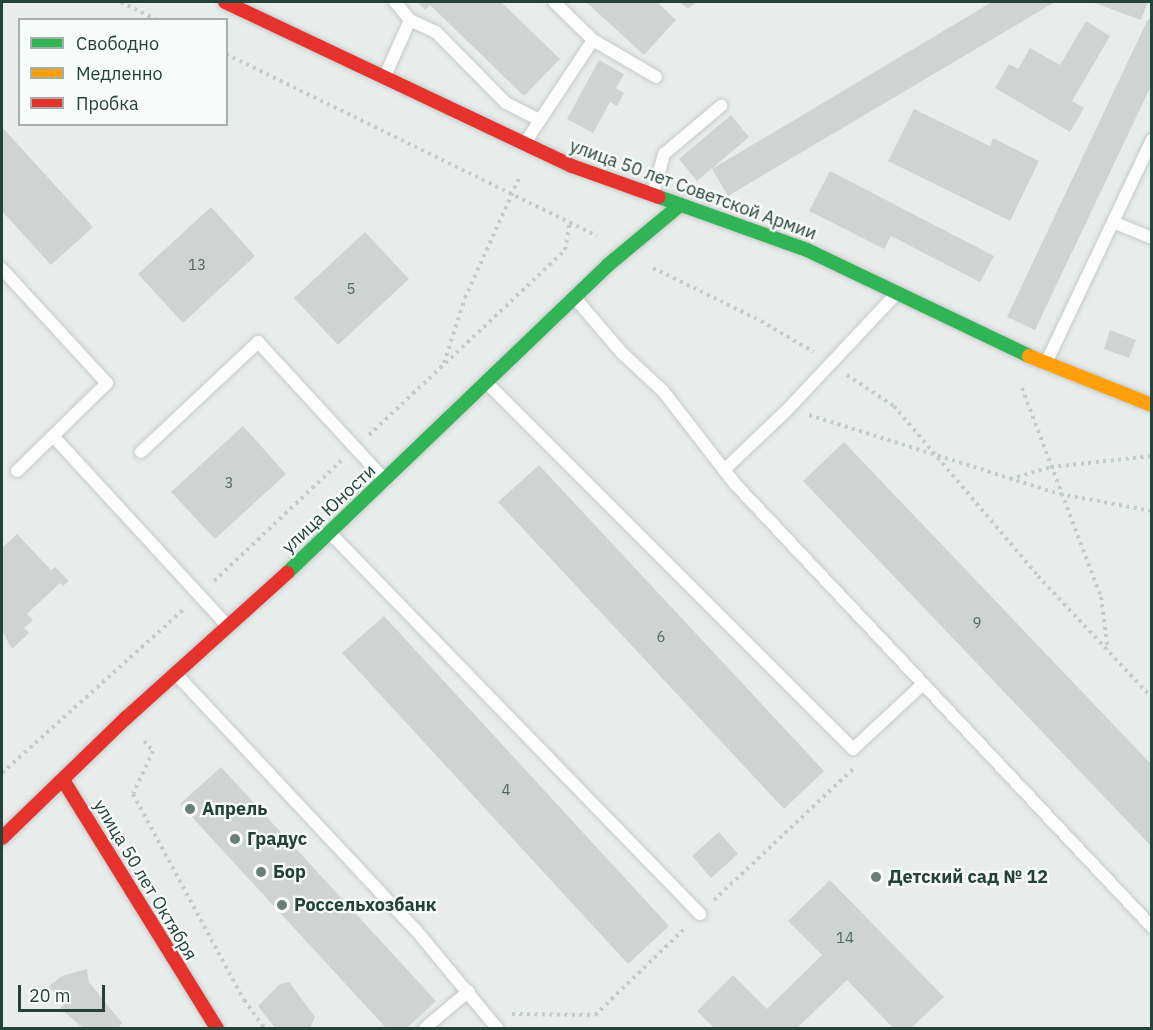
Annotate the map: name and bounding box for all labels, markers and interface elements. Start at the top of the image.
legend [18,18,228,126]
text: Свободно [76,32,159,55]
text: Медленно [76,62,163,85]
text: Пробка [76,92,139,115]
street label: улица 50 лет Советской Армии [567,135,819,245]
house number: 13 [188,256,206,274]
house number: 5 [347,280,355,298]
street label: улица Юности [278,460,380,558]
house number: 3 [225,474,233,492]
house number: 9 [973,614,981,632]
house number: 6 [657,628,665,646]
house number: 4 [502,781,510,799]
street label: улица 50 лет Октября [89,796,201,964]
place label: Апрель [202,798,267,820]
marker: Апрель [183,802,197,816]
place label: Градус [247,828,307,850]
marker: Градус [228,832,242,846]
place label: Бор [273,861,306,883]
marker: Бор [254,865,268,879]
place label: Детский сад № 12 [888,866,1048,888]
marker: Детский сад № 12 [869,870,883,884]
place label: Россельхозбанк [294,894,436,916]
marker: Россельхозбанк [275,898,289,912]
house number: 14 [836,929,854,947]
scale bar [21,973,108,1011]
text: 20 m [29,984,71,1007]

